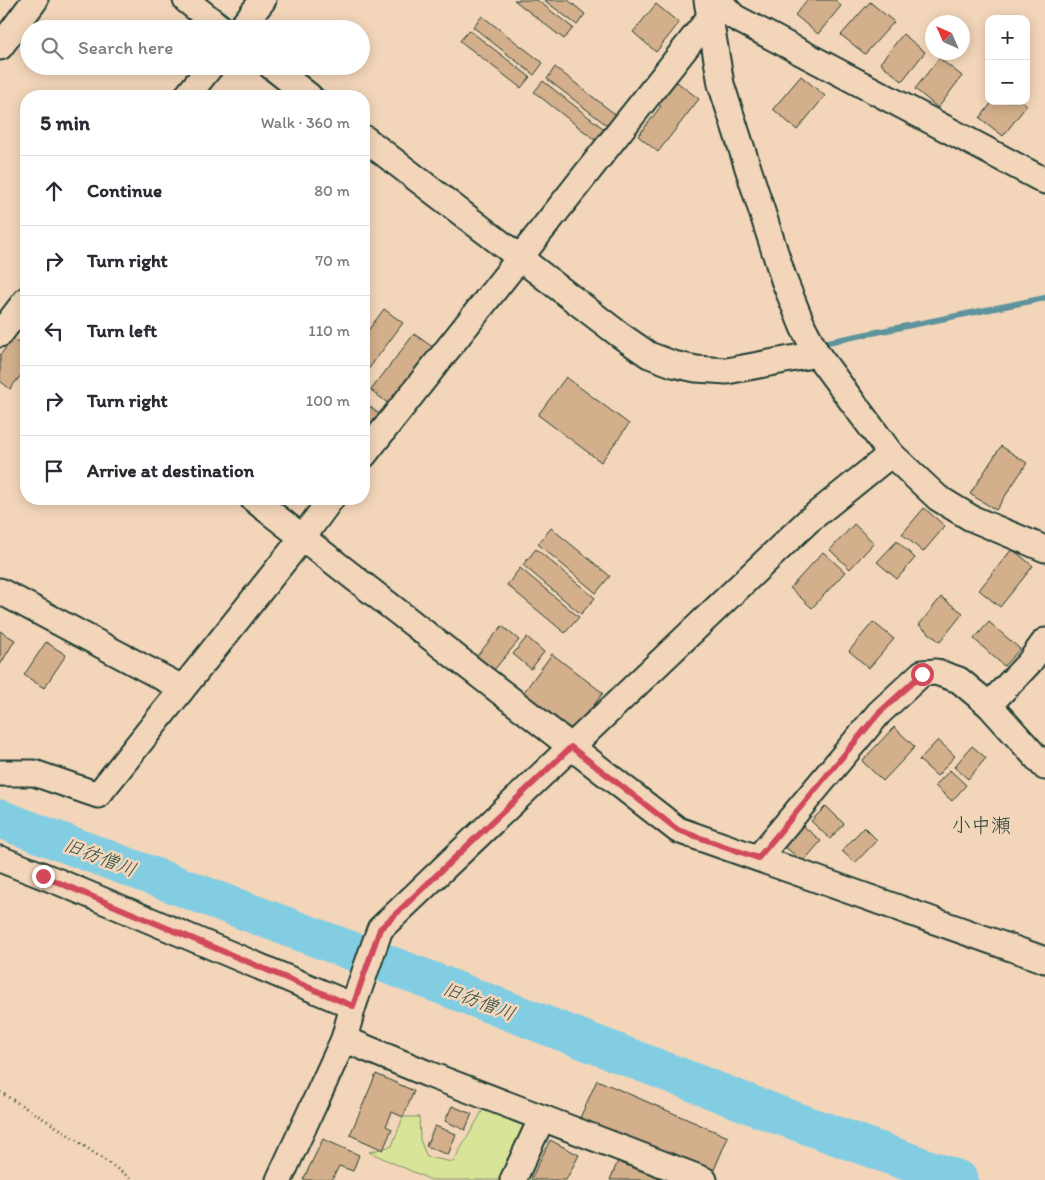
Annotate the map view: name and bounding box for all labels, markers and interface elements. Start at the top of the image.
north arrow [925,15,970,60]
map controls [985,15,1030,105]
button: + [985,15,1030,60]
search box [20,20,370,75]
icon: search [38,34,66,62]
text: Search here [78,36,173,59]
button: − [985,60,1030,105]
text: 5 min [40,110,90,135]
text: Walk · 360 m [261,113,350,132]
icon: ahead [40,177,68,205]
text: Continue [87,179,162,202]
text: 80 m [314,181,350,200]
icon: right [40,247,68,275]
text: Turn right [87,249,168,272]
text: 70 m [315,251,350,270]
icon: left [40,317,68,345]
text: Turn left [87,319,157,342]
text: 110 m [308,321,350,340]
icon: right [40,387,68,415]
text: Turn right [87,389,168,412]
text: 100 m [306,391,350,410]
icon: arrive [40,457,68,485]
text: Arrive at destination [87,459,254,482]
route start [911,663,934,686]
district label: 小中瀬 [951,813,1011,837]
water label: 旧彷僧川 [60,833,140,881]
route end [32,865,55,888]
water label: 旧彷僧川 [439,977,519,1025]

